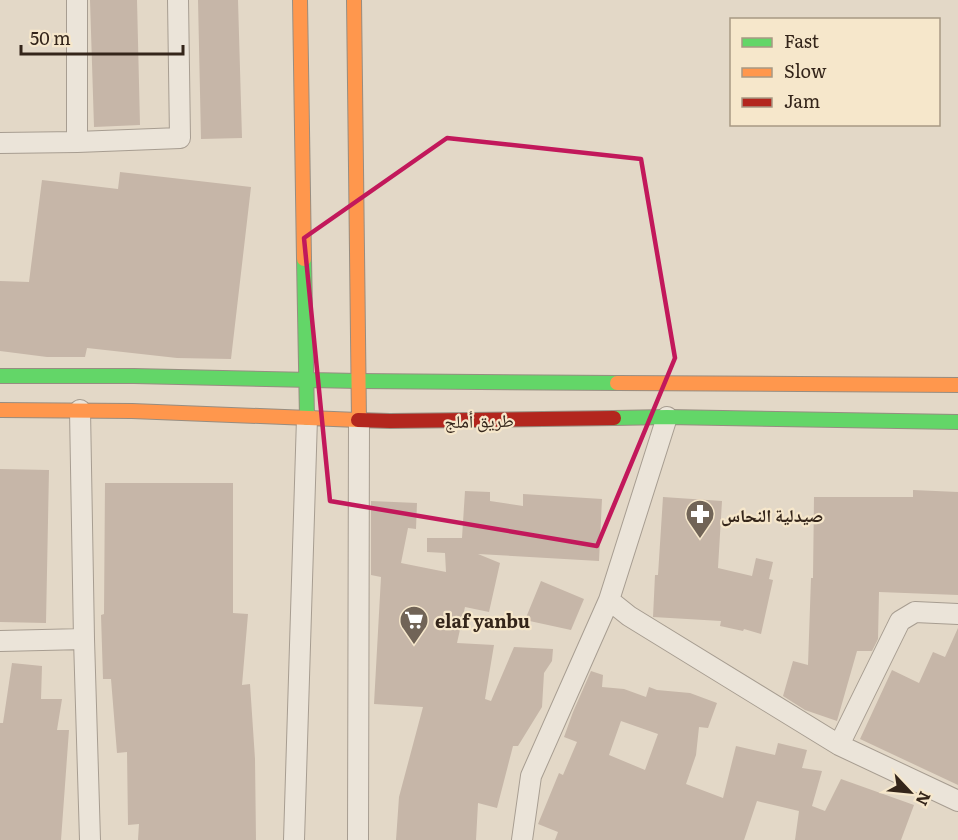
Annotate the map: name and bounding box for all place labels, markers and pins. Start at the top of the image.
pharmacy icon: صيدلية النحاس [684,498,716,540]
place label: صيدلية النحاس [721,501,823,528]
supermarket icon: elaf yanbu [398,604,430,646]
place label: elaf yanbu [435,607,530,634]

